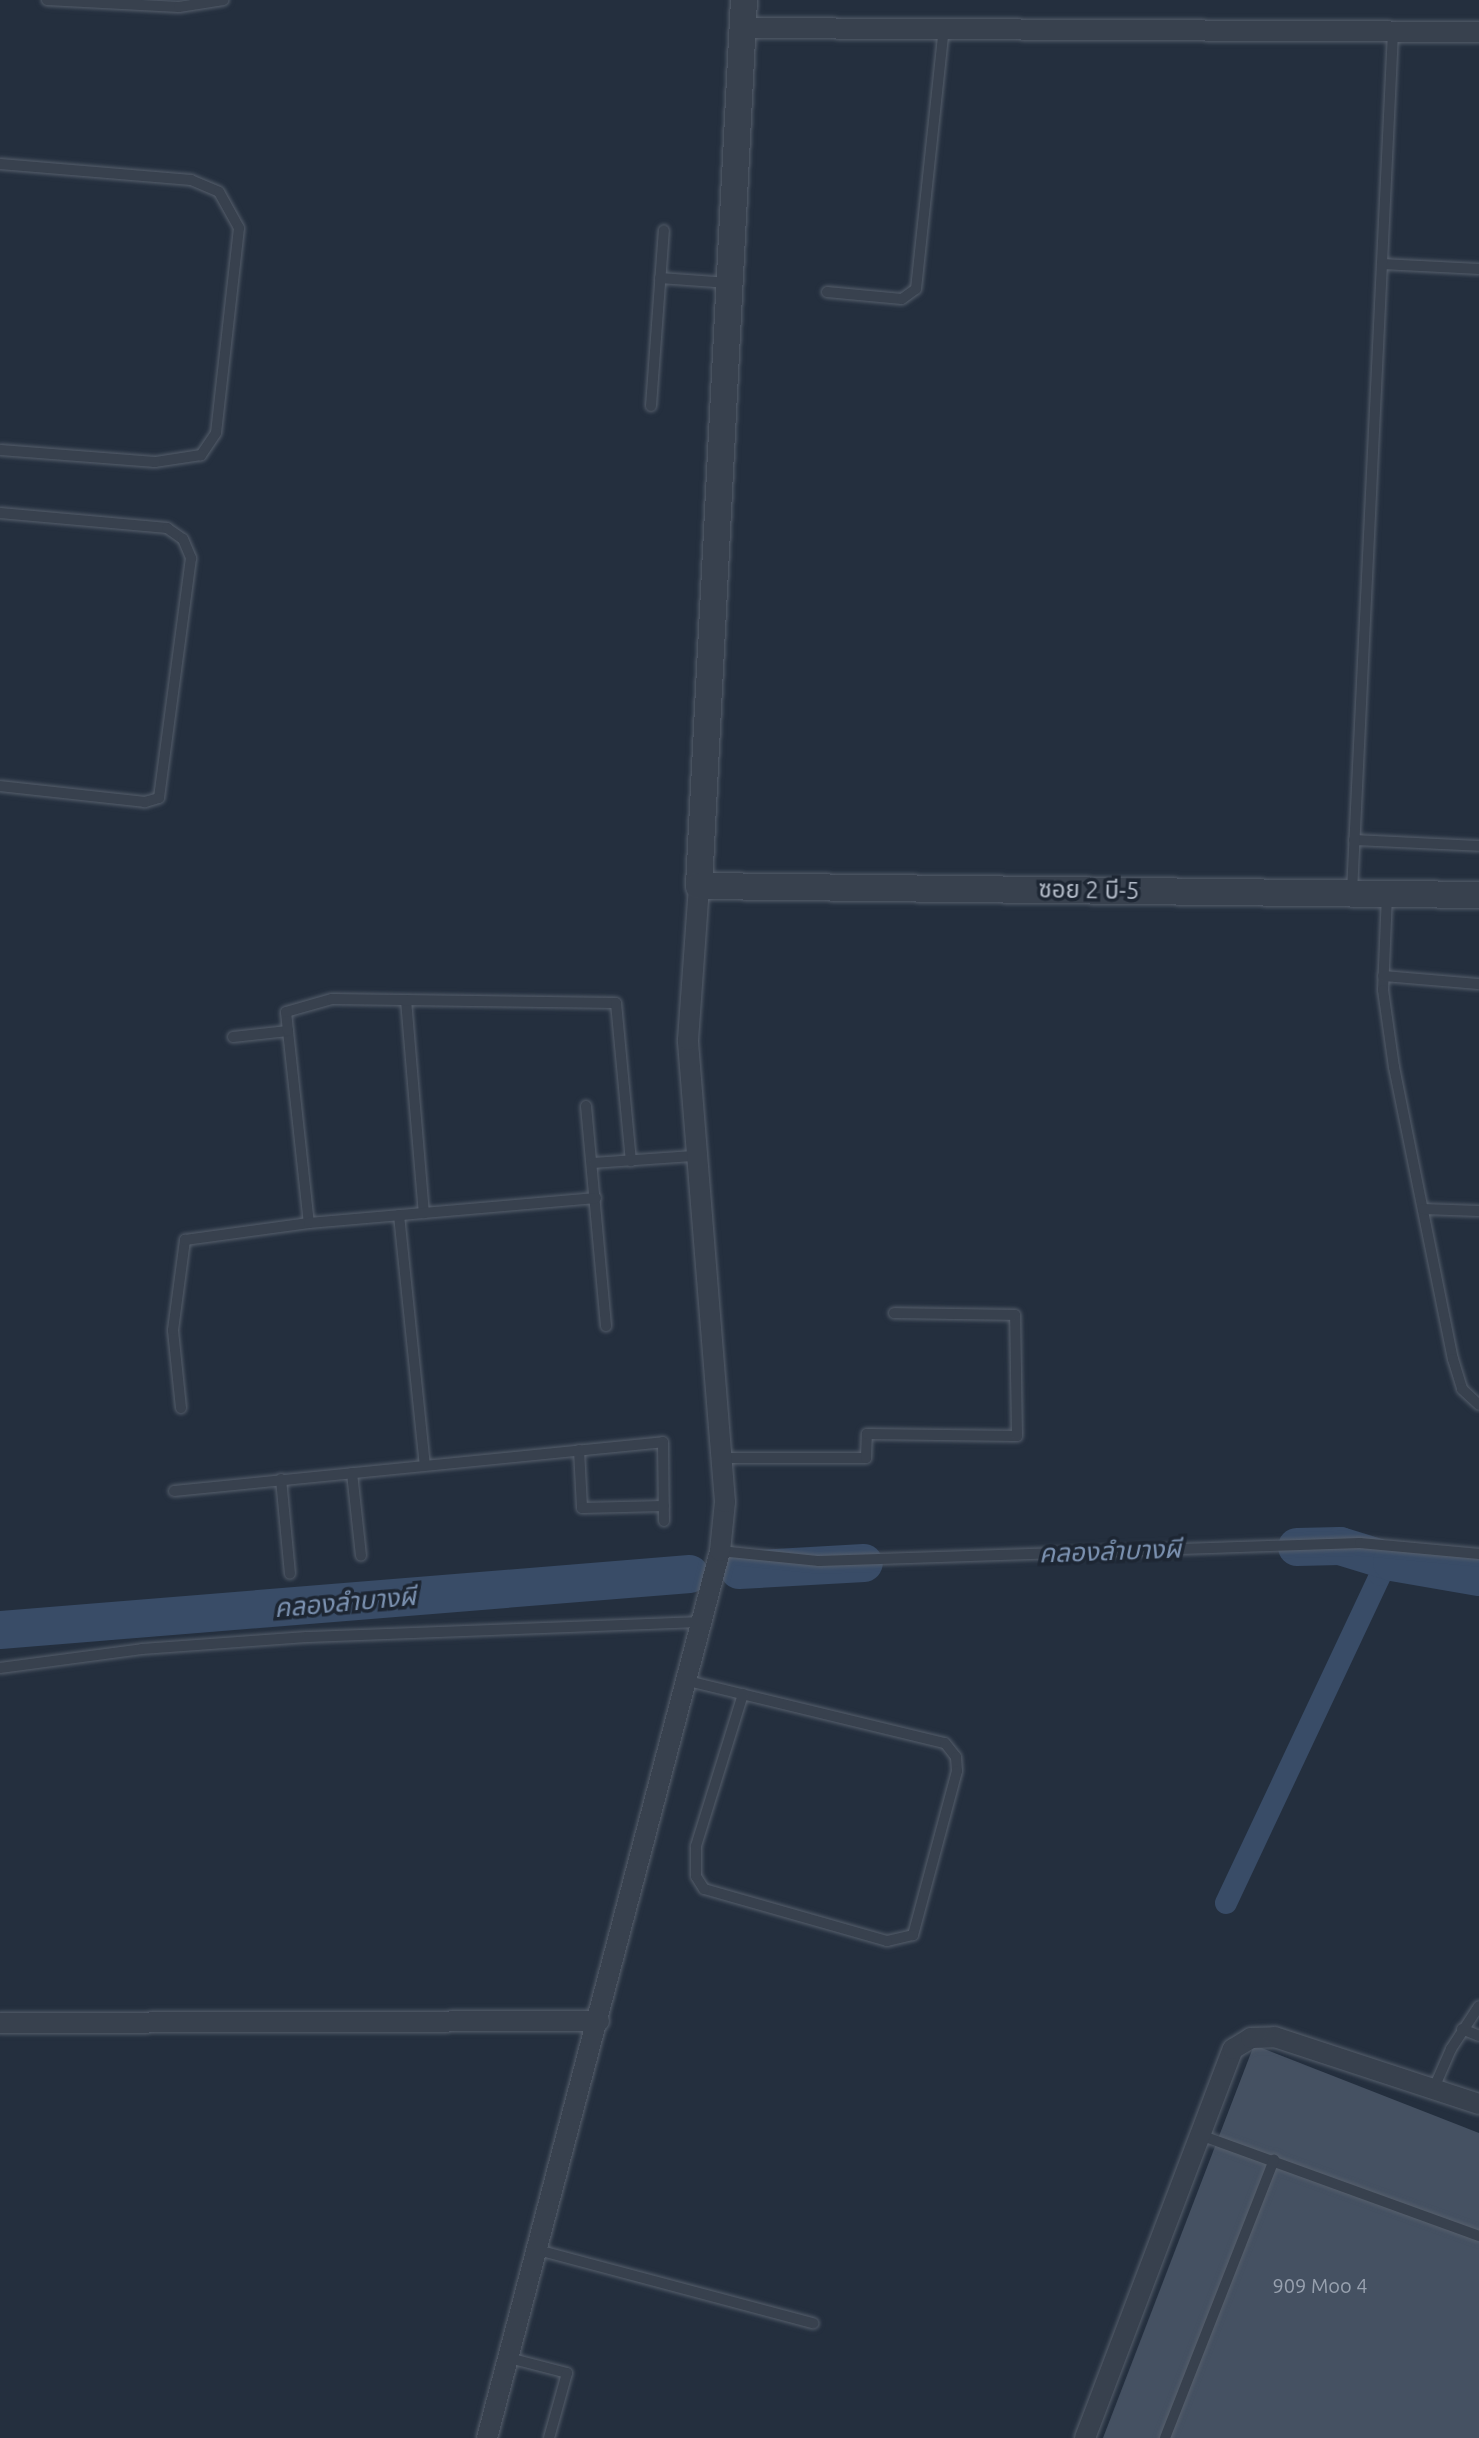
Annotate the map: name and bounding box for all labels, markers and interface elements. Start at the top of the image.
street label: ซอย 2 บี-5 [1038,875,1140,905]
water label: คลองลำบางผี [1038,1533,1182,1569]
water label: คลองลำบางผี [273,1580,417,1624]
house number: 909 Moo 4 [1272,2273,1368,2297]

